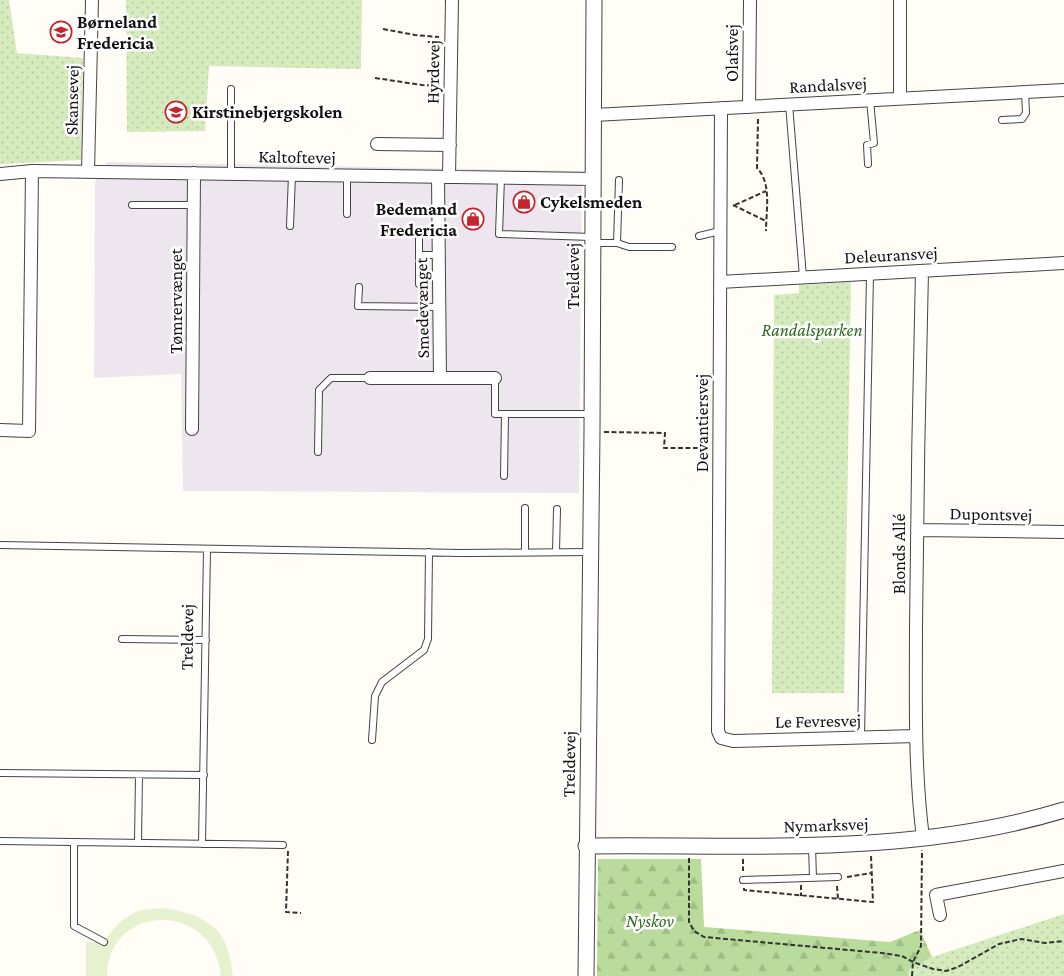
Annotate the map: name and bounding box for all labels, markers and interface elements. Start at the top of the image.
place label: Børneland Fredericia [77,12,157,53]
school or university icon: Børneland Fredericia [49,20,73,44]
street label: Olafsvej [722,24,743,82]
street label: Hyrdevej [422,40,445,104]
street label: Skansevej [61,65,84,135]
street label: Randalsvej [789,73,867,98]
school or university icon: Kirstinebjergskolen [164,100,188,124]
place label: Kirstinebjergskolen [192,102,343,123]
street label: Kaltoftevej [258,146,336,169]
shop icon: Cykelsmeden [512,190,536,214]
place label: Cykelsmeden [540,192,643,212]
place label: Bedemand Fredericia [376,199,457,240]
shop icon: Bedemand Fredericia [461,207,485,231]
street label: Treldevej [563,243,584,309]
street label: Deleuransvej [844,243,938,268]
street label: Tømrervænget [166,247,186,354]
street label: Smedevænget [411,256,433,359]
park label: Randalsparken [761,320,863,340]
street label: Devantiersvej [692,374,713,472]
street label: Dupontsvej [949,503,1033,526]
street label: Blonds Allé [889,514,909,594]
street label: Treldevej [176,604,199,670]
street label: Le Fevresvej [775,710,861,733]
street label: Treldevej [558,731,581,797]
street label: Nymarksvej [783,814,869,837]
park label: Nyskov [626,911,674,931]

